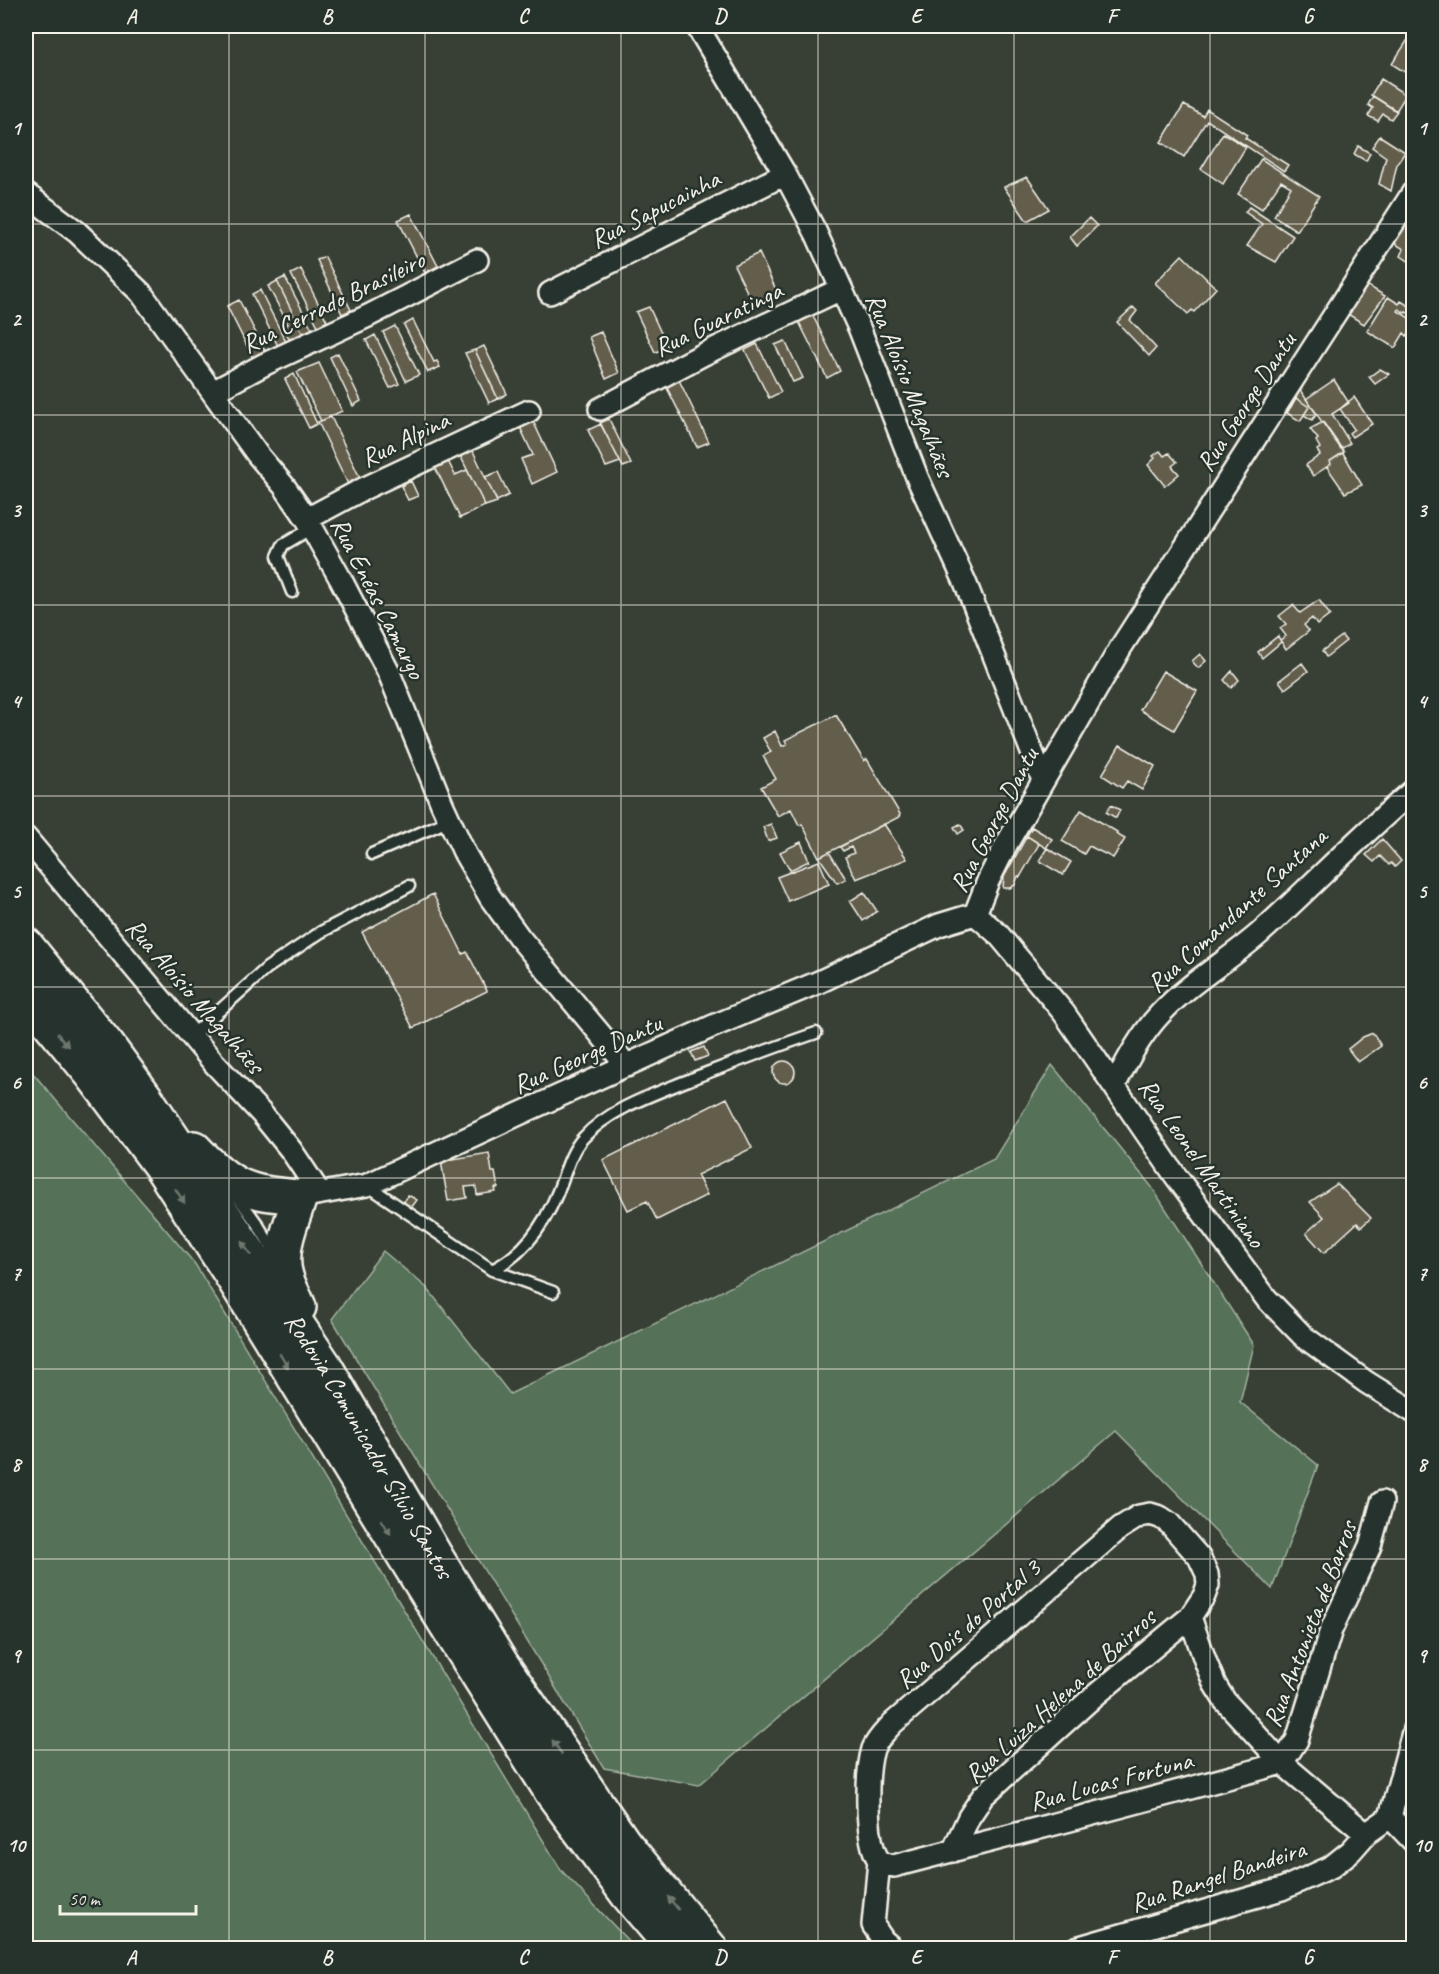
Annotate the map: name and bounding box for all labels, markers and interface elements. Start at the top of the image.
text: A [126,4,138,29]
text: B [322,4,334,29]
text: C [518,4,530,29]
text: D [714,4,728,29]
text: E [911,4,925,29]
text: F [1107,4,1121,29]
text: G [1303,4,1316,29]
text: 1 [12,116,23,141]
text: 1 [1418,116,1429,141]
street label: Rua Sapucainha [584,161,727,256]
street label: Rua Cerrado Brasileiro [236,243,432,361]
street label: Rua Guaratinga [648,273,789,364]
street label: Rua Aloísio Magalhães [858,288,963,484]
text: 2 [12,307,23,332]
text: 2 [1418,307,1429,332]
street label: Rua George Dantu [1189,325,1304,478]
street label: Rua Alpina [355,403,456,475]
text: 3 [12,498,23,523]
text: 3 [1418,498,1429,523]
street label: Rua Enéas Camargo [323,512,434,686]
text: 4 [12,689,24,714]
text: 4 [1418,689,1430,714]
street label: Rua George Dantu [942,741,1047,898]
street label: Rua Comandante Santana [1140,819,1336,1000]
text: 5 [12,879,23,904]
text: 5 [1418,879,1429,904]
street label: Rua Aloísio Magalhães [118,911,273,1082]
street label: Rua George Dantu [508,1006,668,1101]
one-way arrow [56,1032,69,1047]
text: 6 [11,1070,22,1095]
text: 6 [1417,1070,1428,1095]
street label: Rua Leonel Martiniano [1131,1072,1274,1256]
one-way arrow [174,1188,185,1204]
one-way arrow [241,1240,252,1256]
text: 7 [12,1261,23,1286]
text: 7 [1418,1261,1429,1286]
street label: Rodovia Comunicador Silvio Santos [278,1306,463,1586]
one-way arrow [278,1353,289,1369]
text: 8 [12,1452,24,1477]
text: 8 [1418,1452,1430,1477]
street label: Rua Antonieta de Barros [1256,1514,1365,1732]
one-way arrow [380,1519,391,1535]
street label: Rua Dois do Portal 3 [889,1550,1049,1696]
street label: Rua Luiza Helena de Bairros [958,1600,1164,1791]
text: 9 [12,1643,23,1668]
text: 9 [1418,1643,1429,1668]
one-way arrow [552,1739,563,1755]
street label: Rua Lucas Fortuna [1026,1743,1198,1819]
street label: Rua Rangel Bandeira [1126,1832,1311,1920]
text: 10 [7,1833,27,1858]
text: 10 [1413,1833,1433,1858]
scale bar [60,1878,196,1916]
text: 50 m [69,1888,102,1910]
one-way arrow [667,1896,680,1911]
text: A [126,1945,138,1970]
text: B [322,1945,334,1970]
text: C [518,1945,530,1970]
text: D [714,1945,728,1970]
text: E [911,1945,925,1970]
text: F [1107,1945,1121,1970]
text: G [1303,1945,1316,1970]

